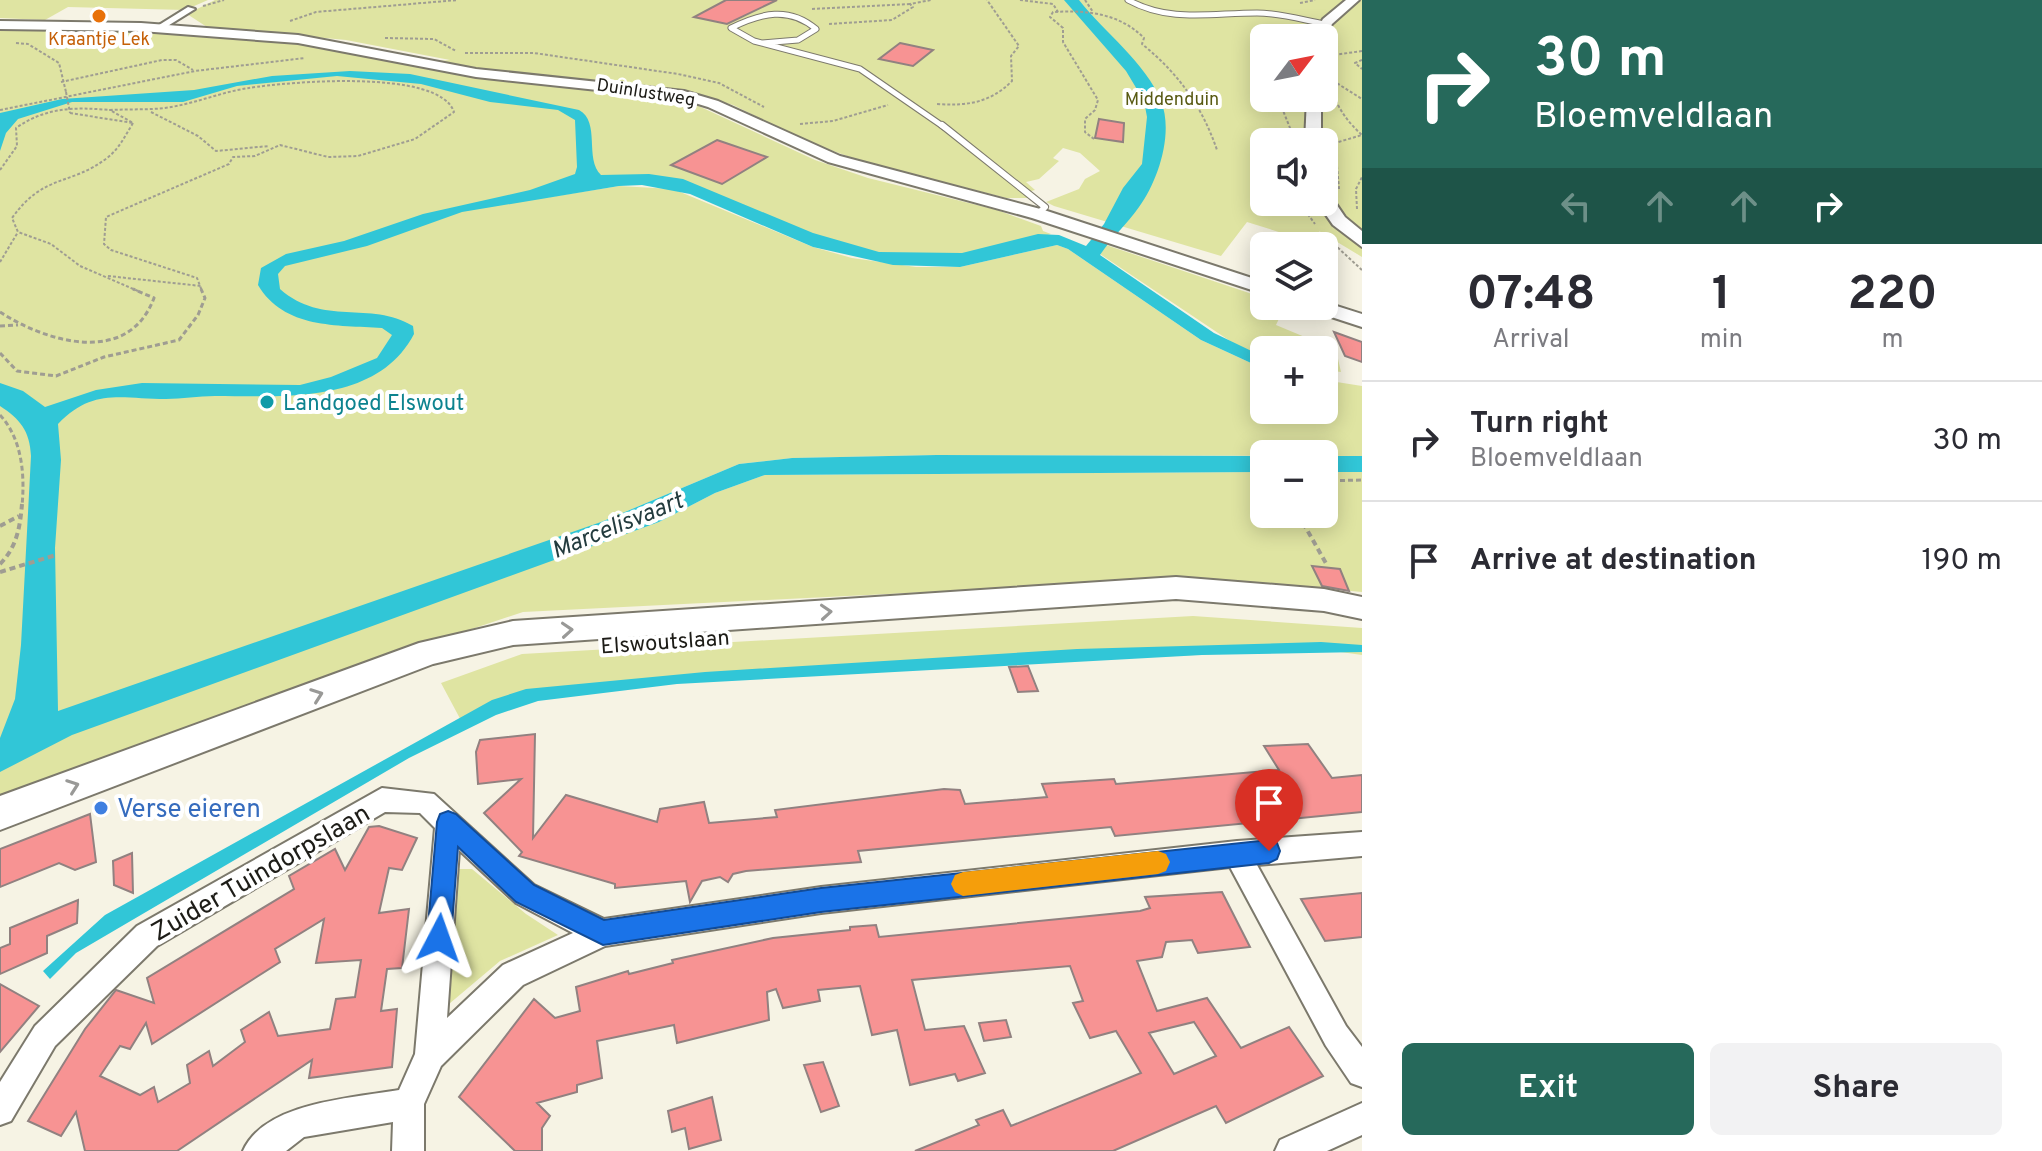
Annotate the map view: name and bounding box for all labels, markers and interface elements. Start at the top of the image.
marker: Kraantje Lek [90,7,108,25]
north arrow [1250,24,1338,112]
map controls [1250,24,1338,528]
text: 30 m [1534,26,1667,96]
place label: Kraantje Lek [48,29,150,52]
icon: right [1402,32,1506,136]
street label: Duinlustweg [595,74,697,113]
park label: Middenduin [1125,89,1219,112]
text: Bloemveldlaan [1534,95,1773,141]
button: sound [1250,128,1338,216]
icon: left [1554,184,1598,228]
icon: ahead [1638,184,1682,228]
icon: ahead [1722,184,1766,228]
icon: right [1806,184,1850,228]
button: layers [1250,232,1338,320]
text: 07:48 [1466,266,1595,326]
text: 1 [1712,266,1731,326]
text: 220 [1847,266,1938,326]
text: Arrival [1492,324,1570,357]
text: min [1700,324,1743,357]
text: m [1881,324,1904,357]
button: + [1250,336,1338,424]
place label: Landgoed Elswout [283,391,464,418]
marker: Landgoed Elswout [258,393,276,411]
text: Turn right [1470,406,1608,443]
icon: right [1402,419,1446,463]
text: 30 m [1933,423,2002,460]
button: − [1250,440,1338,528]
text: Bloemveldlaan [1470,443,1643,476]
water label: Marcelisvaart [548,486,689,567]
icon: arrive [1402,539,1446,583]
text: Arrive at destination [1470,543,1756,580]
text: 190 m [1921,543,2002,580]
one-way arrow [820,604,833,621]
one-way arrow [561,622,574,639]
street label: Elswoutslaan [600,626,731,661]
one-way arrow [309,688,323,705]
pin [1235,769,1303,851]
one-way arrow [65,779,79,796]
icon: arrive [1247,781,1291,825]
place label: Verse eieren [117,794,261,827]
street label: Zuider Tuindorpslaan [146,798,377,950]
marker: Verse eieren [92,799,110,817]
position arrow [397,896,481,980]
button: Exit [1402,1043,1694,1135]
button: Share [1710,1043,2002,1135]

